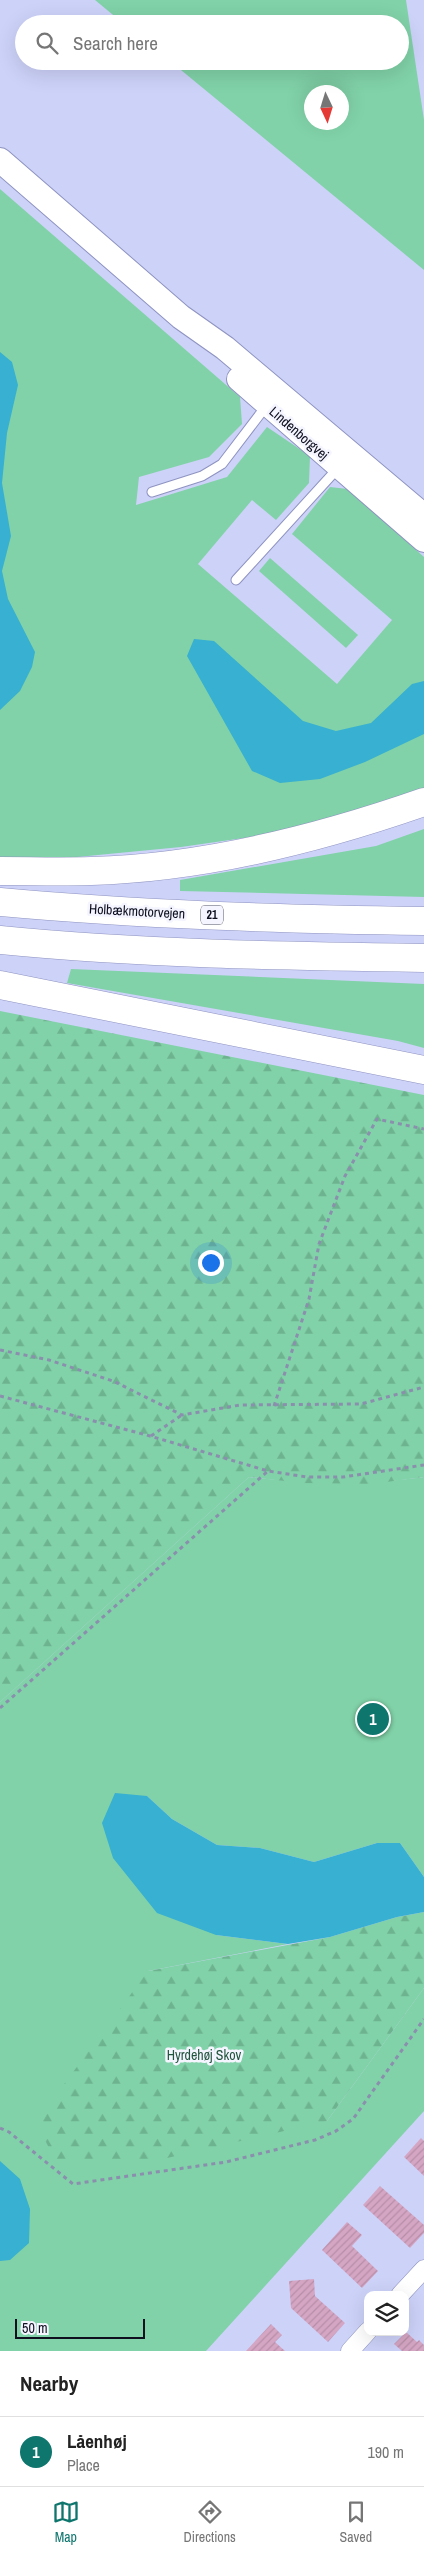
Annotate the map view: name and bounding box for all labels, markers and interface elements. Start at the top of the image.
search box [15,15,409,70]
icon: search [33,29,61,57]
text: Search here [73,30,158,56]
north arrow [304,85,349,130]
street label: Lindenborgvej [266,402,332,464]
street label: Holbækmotorvejen [88,899,186,923]
road number: 21 [201,906,223,924]
your location [198,1250,224,1276]
pin: 1 [357,1700,389,1738]
park label: Hyrdehøj Skov [167,2046,242,2064]
map controls [364,2291,409,2336]
button: layers [364,2291,409,2336]
scale bar [15,2316,145,2339]
text: 50 m [22,2319,48,2337]
text: Nearby [20,2369,78,2398]
text: Låenhøj [67,2428,127,2454]
text: 1 [32,2441,40,2463]
text: 190 m [368,2441,404,2463]
text: Place [67,2454,100,2476]
tab: Map [52,2498,80,2546]
tab: Directions [184,2498,236,2546]
tab: Saved [340,2498,372,2546]

